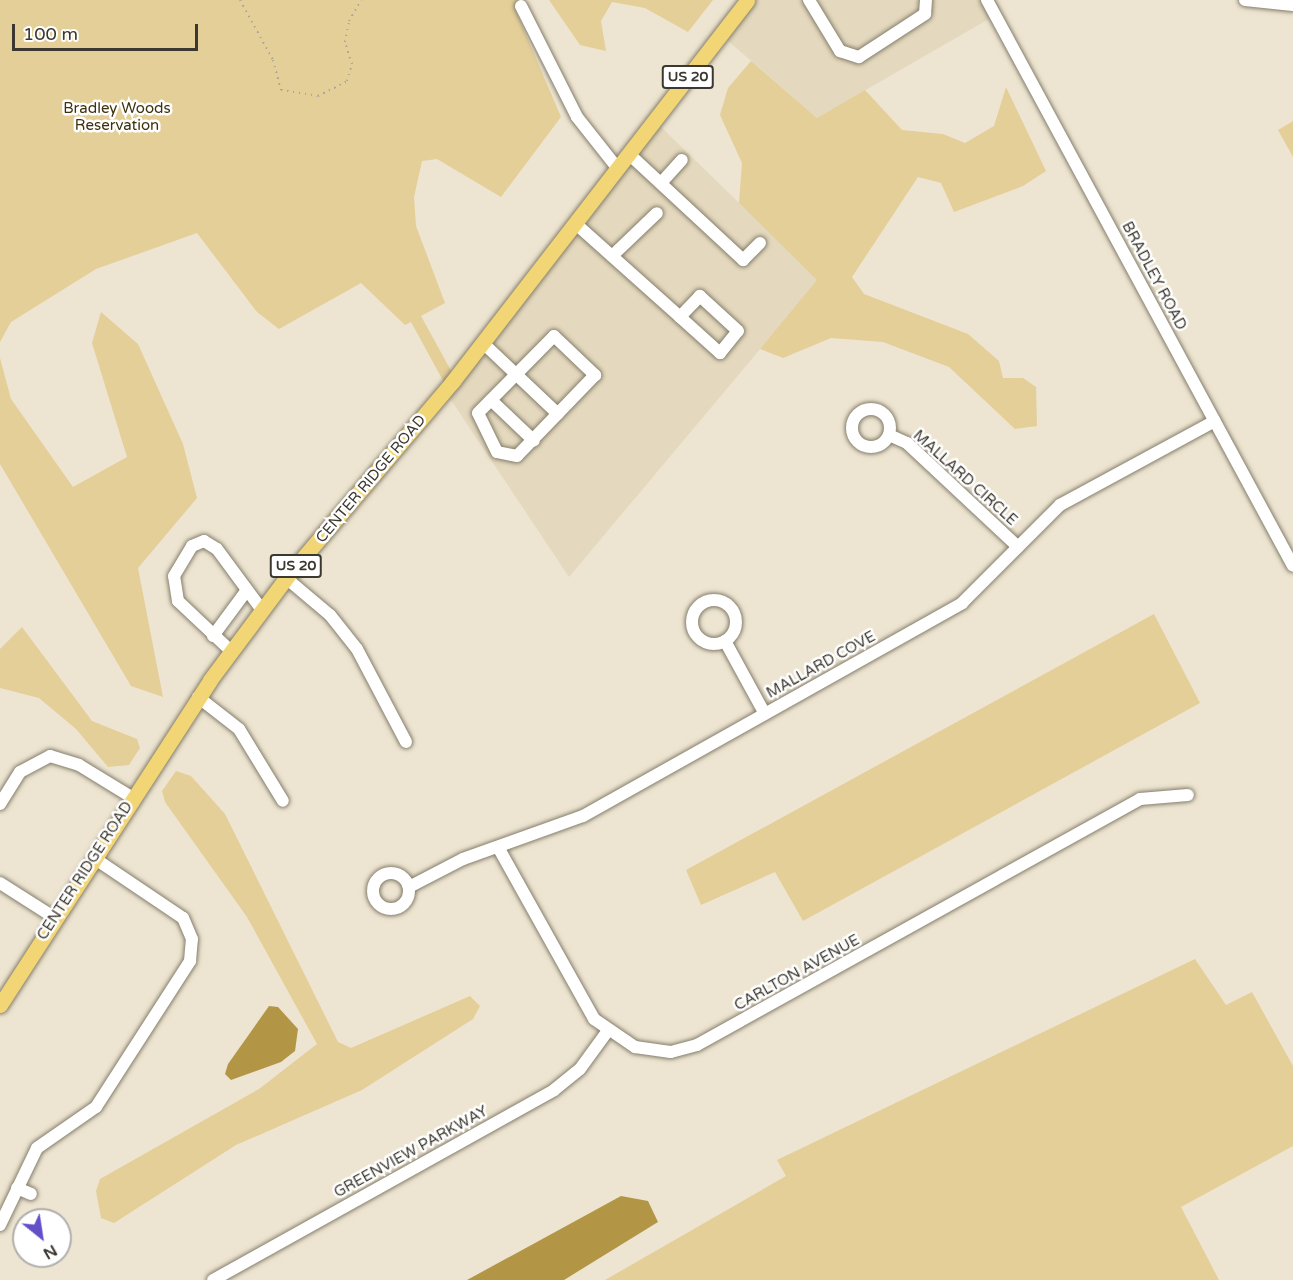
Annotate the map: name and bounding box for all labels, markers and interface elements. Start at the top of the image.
scale bar [15,12,201,50]
text: 100 m [23,23,78,45]
road number: US 20 [661,66,715,88]
park label: Bradley Woods Reservation [63,99,171,134]
street label: BRADLEY ROAD [1118,219,1190,333]
street label: CENTER RIDGE ROAD [312,411,430,547]
street label: MALLARD CIRCLE [909,427,1021,529]
road number: US 20 [269,555,323,577]
street label: MALLARD COVE [763,628,879,702]
street label: CENTER RIDGE ROAD [33,798,137,944]
street label: CARLTON AVENUE [731,931,863,1015]
street label: GREENVIEW PARKWAY [331,1102,491,1202]
north arrow [12,1208,72,1268]
text: N [39,1240,61,1264]

